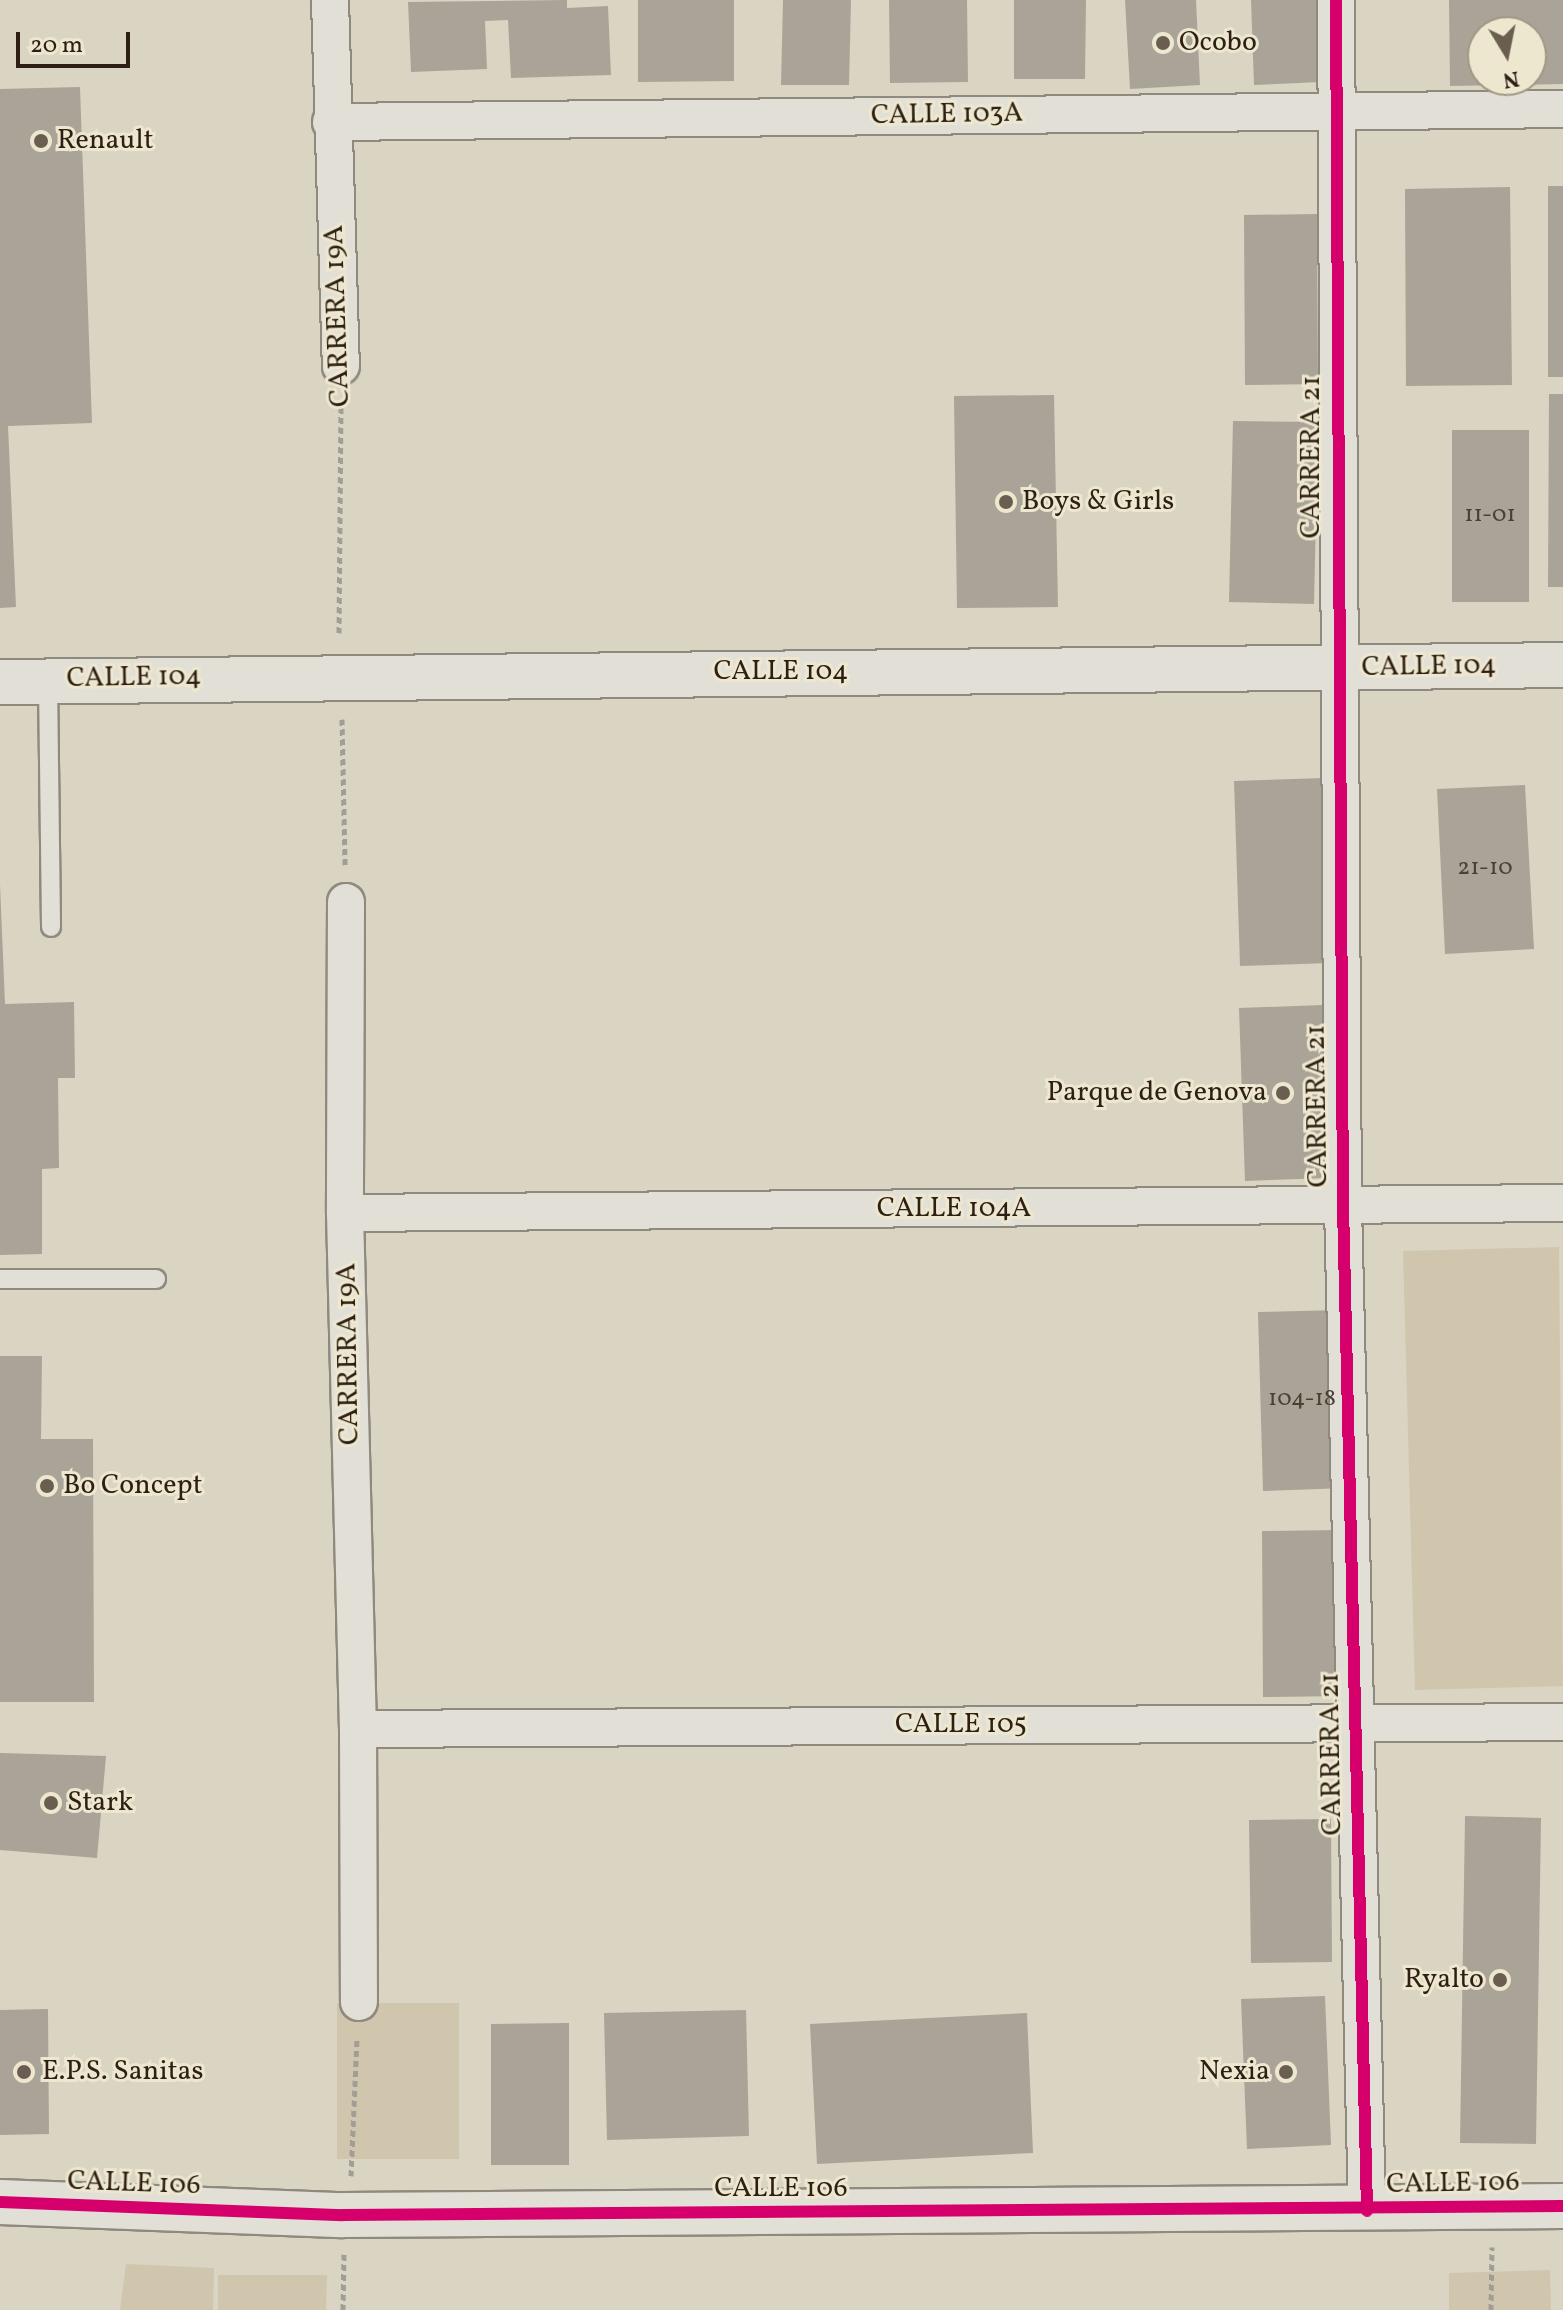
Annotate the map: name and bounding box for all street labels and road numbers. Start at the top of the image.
street label: CALLE 103A [871,97,1023,133]
street label: CARRERA 19A [318,224,358,408]
street label: CARRERA 21 [1295,376,1329,538]
street label: CALLE 104 [1361,649,1497,685]
street label: CALLE 104 [714,655,848,689]
street label: CALLE 104 [66,660,202,696]
street label: CARRERA 21 [1300,1024,1336,1188]
street label: CALLE 104A [877,1192,1031,1226]
street label: CARRERA 19A [331,1263,367,1445]
street label: CARRERA 21 [1314,1672,1350,1836]
street label: CALLE 105 [895,1708,1027,1742]
street label: CALLE 106 [67,2165,201,2203]
street label: CALLE 106 [1386,2166,1520,2202]
street label: CALLE 106 [714,2172,848,2206]

